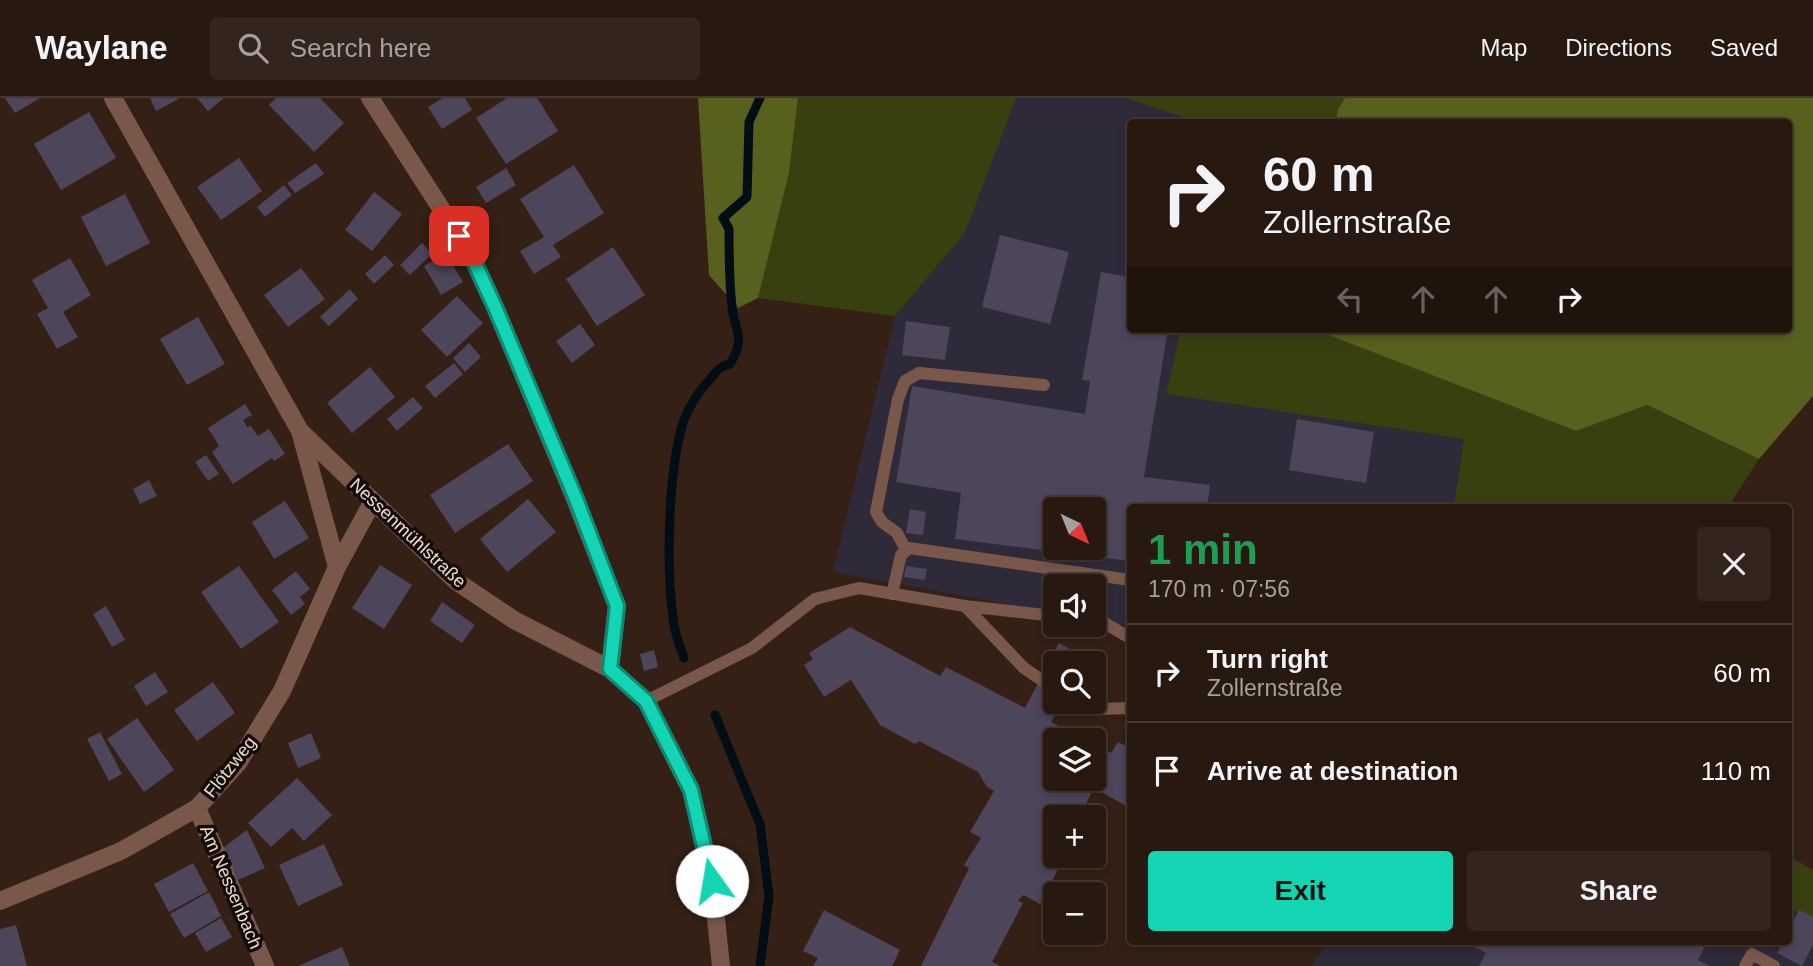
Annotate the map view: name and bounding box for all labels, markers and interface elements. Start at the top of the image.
search box [210,17,700,80]
text: Waylane [35,29,168,66]
icon: search [234,29,272,67]
text: Search here [290,33,431,63]
text: Map [1481,34,1527,61]
text: Directions [1565,34,1672,61]
text: Saved [1710,34,1778,61]
icon: right [1148,147,1239,238]
text: 60 m [1263,147,1375,201]
text: Zollernstraße [1263,204,1452,240]
pin [429,206,489,266]
icon: arrive [440,217,478,255]
icon: left [1331,280,1369,318]
icon: ahead [1404,280,1442,318]
icon: ahead [1477,280,1515,318]
icon: right [1550,280,1588,318]
street label: Nessenmühlstraße [346,474,470,592]
north arrow [1043,497,1106,560]
map controls [1043,497,1106,945]
text: 1 min [1148,526,1258,573]
button: close [1697,527,1771,601]
button: sound [1043,574,1106,637]
text: 170 m · 07:56 [1148,576,1290,602]
text: Turn right [1207,644,1328,674]
button: search [1043,651,1106,714]
icon: right [1148,654,1186,692]
text: 60 m [1713,658,1771,688]
text: Zollernstraße [1207,675,1342,701]
button: layers [1043,728,1106,791]
street label: Flötzweg [200,732,260,802]
icon: arrive [1148,752,1186,790]
text: Arrive at destination [1207,756,1458,786]
text: 110 m [1701,756,1771,786]
button: + [1043,805,1106,868]
street label: Am Nessenbach [196,822,266,952]
position arrow [675,844,749,918]
button: Exit [1148,851,1453,931]
button: Share [1467,851,1771,931]
button: − [1043,882,1106,945]

